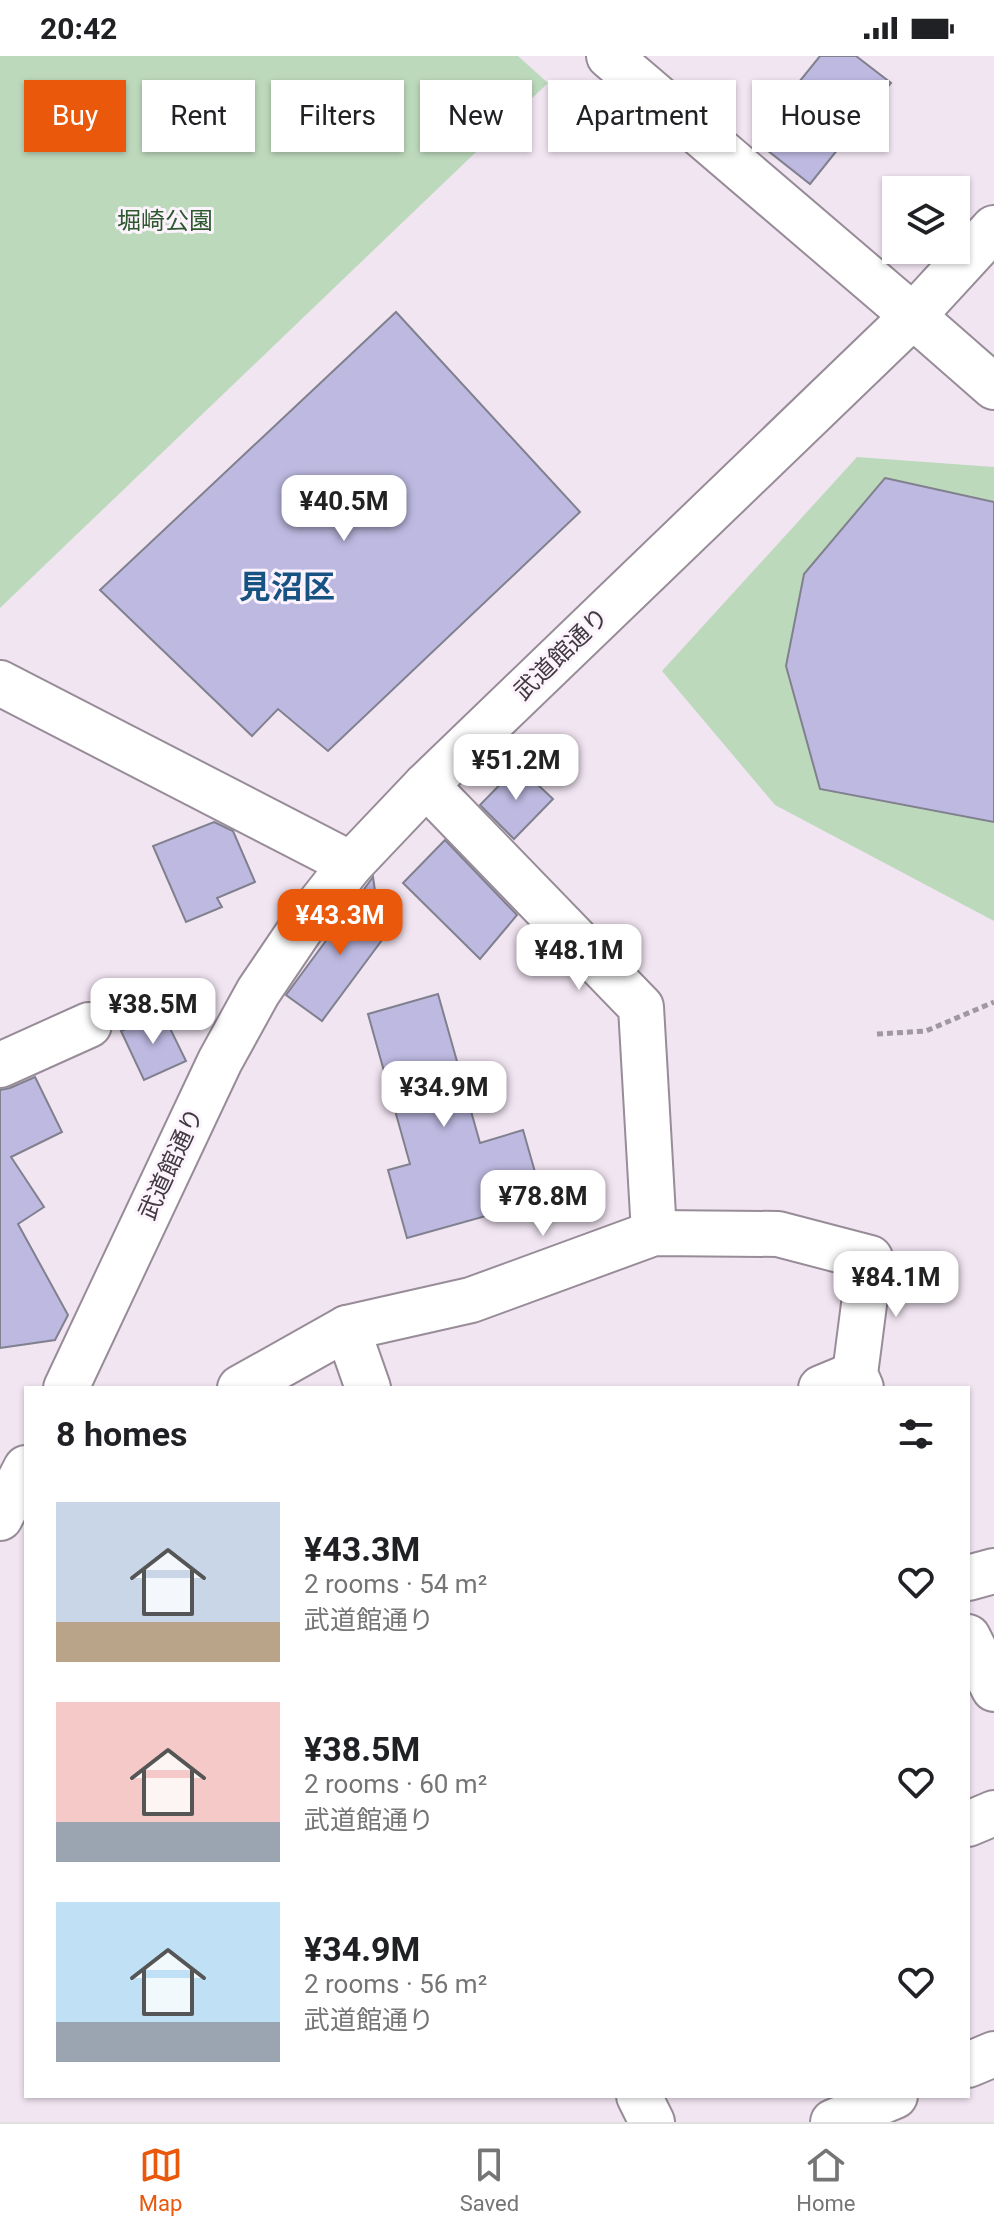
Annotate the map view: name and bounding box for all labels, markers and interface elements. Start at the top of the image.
text: 20:42 [40,11,117,46]
chip: Buy [24,80,126,152]
chip: Rent [142,80,255,152]
chip: Filters [271,80,404,152]
chip: New [420,80,532,152]
chip: Apartment [548,80,736,152]
chip: House [752,80,889,152]
map controls [882,176,970,264]
button: layers [882,176,970,264]
park label: 堀崎公園 [117,207,213,235]
pin: ¥40.5M [279,475,409,543]
text: ¥40.5M [300,486,389,516]
district label: 見沼区 [239,568,335,606]
street label: 武道館通り [508,602,614,706]
pin: ¥51.2M [451,734,581,802]
text: ¥51.2M [472,745,561,775]
pin: ¥43.3M [275,889,405,957]
text: ¥43.3M [296,900,385,930]
pin: ¥48.1M [514,924,644,992]
text: ¥48.1M [535,935,624,965]
pin: ¥38.5M [88,978,218,1046]
text: ¥38.5M [109,989,198,1019]
pin: ¥34.9M [379,1061,509,1129]
text: ¥34.9M [400,1072,489,1102]
street label: 武道館通り [133,1104,209,1224]
pin: ¥78.8M [478,1170,608,1238]
text: ¥78.8M [499,1181,588,1211]
pin: ¥84.1M [831,1251,961,1319]
text: ¥84.1M [852,1262,941,1292]
icon: filters [894,1412,938,1456]
text: 8 homes [56,1414,187,1454]
text: ¥43.3M [304,1529,420,1569]
icon: home [120,1534,216,1630]
icon: heart [894,1560,938,1604]
text: 2 rooms · 54 m² [304,1569,487,1599]
text: 武道館通り [304,1605,434,1635]
text: ¥38.5M [304,1729,420,1769]
icon: home [120,1734,216,1830]
icon: heart [894,1760,938,1804]
text: 2 rooms · 60 m² [304,1769,487,1799]
text: 武道館通り [304,1805,434,1835]
text: ¥34.9M [304,1929,420,1969]
icon: home [120,1934,216,2030]
icon: heart [894,1960,938,2004]
text: 2 rooms · 56 m² [304,1969,487,1999]
text: 武道館通り [304,2005,434,2035]
tab: Map [139,2143,183,2216]
tab: Saved [460,2143,519,2216]
tab: Home [796,2143,855,2216]

